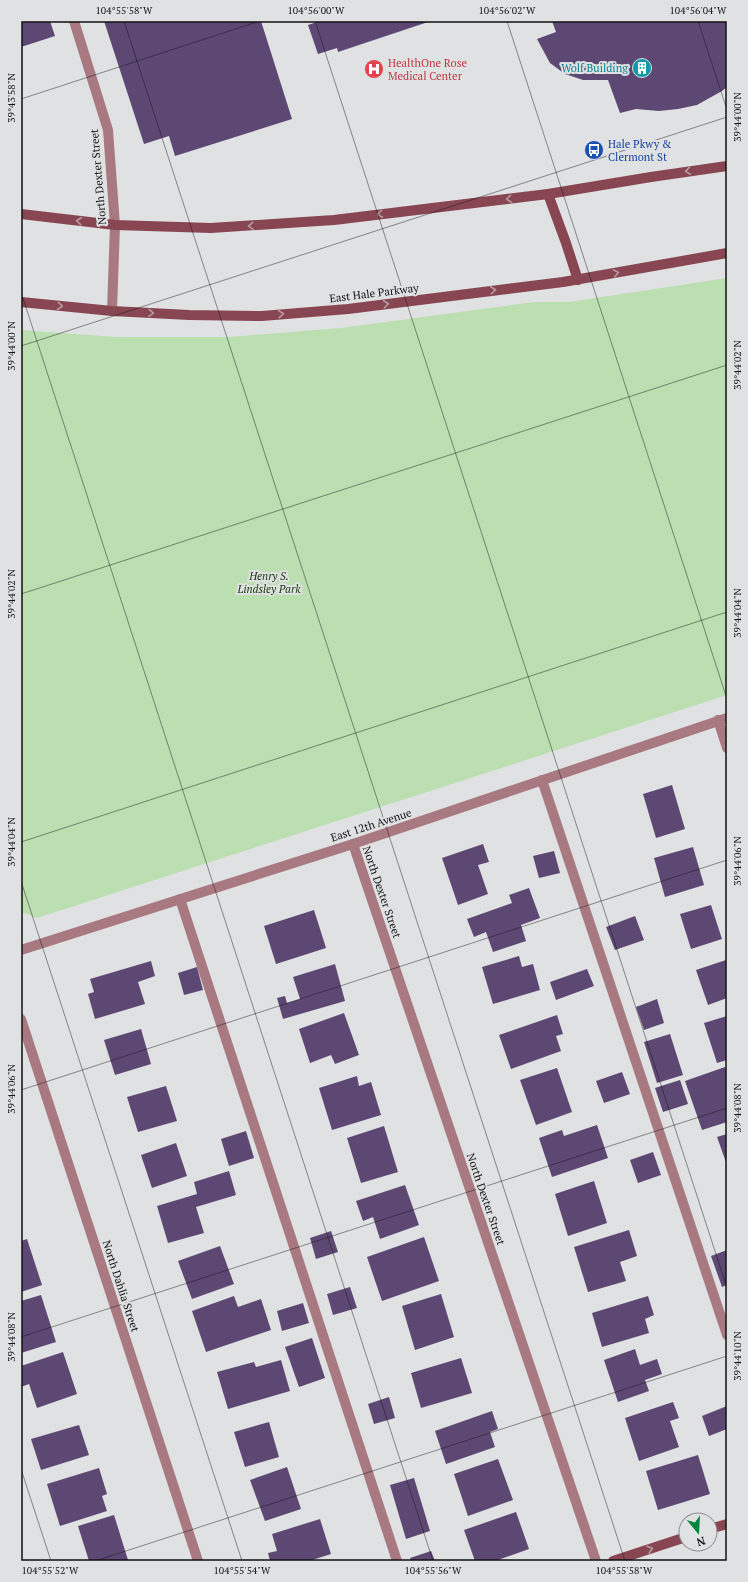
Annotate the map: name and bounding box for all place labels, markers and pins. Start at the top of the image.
place label: HealthOne Rose Medical Center [388,56,467,83]
building icon: Wolf Building [631,57,653,79]
hospital icon: HealthOne Rose Medical Center [363,58,385,80]
place label: Wolf Building [561,61,628,75]
place label: Hale Pkwy & Clermont St [608,137,672,164]
bus stop icon: Hale Pkwy & Clermont St [583,139,605,161]

